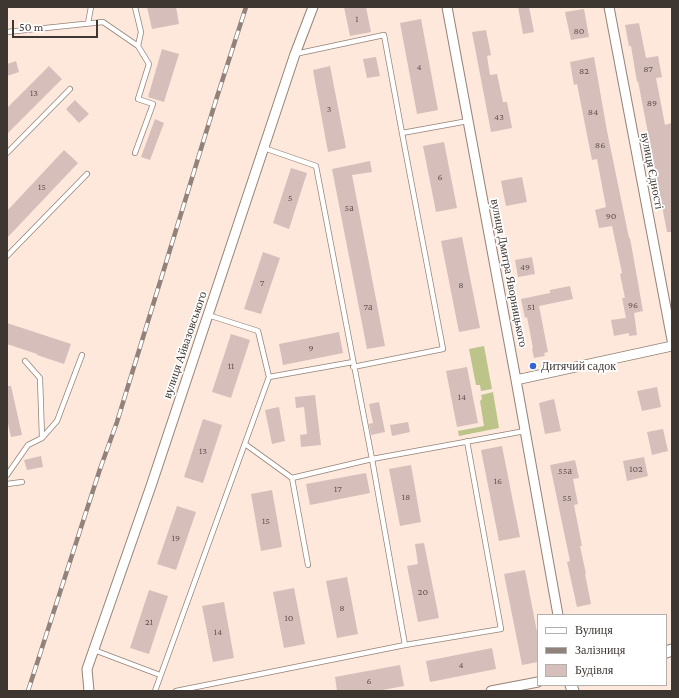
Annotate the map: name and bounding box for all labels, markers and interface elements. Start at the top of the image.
scale bar [14,12,100,38]
house number: 1 [355,13,359,25]
text: 50 m [19,20,43,34]
house number: 80 [573,25,585,37]
house number: 4 [416,61,422,73]
house number: 87 [643,63,653,75]
house number: 82 [579,65,589,77]
house number: 13 [30,87,38,99]
house number: 89 [647,97,657,109]
house number: 3 [327,103,331,115]
house number: 84 [588,106,598,118]
house number: 43 [494,111,504,123]
street label: вулиця Єдності [637,131,667,211]
house number: 86 [595,139,605,151]
house number: 6 [437,171,443,183]
house number: 15 [38,181,46,193]
house number: 5 [288,192,292,204]
street label: вулиця Дмитра Яворницького [488,198,530,348]
house number: 5а [344,202,354,214]
house number: 90 [606,210,616,222]
house number: 49 [520,261,530,273]
house number: 7 [260,277,264,289]
house number: 8 [458,279,464,291]
street label: вулиця Айвазовського [160,290,210,400]
house number: 96 [628,299,638,311]
house number: 7а [363,301,373,313]
house number: 51 [527,301,535,313]
house number: 9 [308,342,314,354]
place label: Дитячий садок [541,359,616,373]
house number: 11 [228,360,234,372]
marker: Дитячий садок [528,361,538,371]
house number: 14 [458,391,466,403]
house number: 13 [199,445,207,457]
house number: 102 [629,463,643,475]
house number: 55а [558,465,572,477]
house number: 16 [494,475,502,487]
house number: 17 [334,483,342,495]
house number: 18 [402,491,410,503]
house number: 55 [562,492,572,504]
house number: 15 [262,515,270,527]
house number: 19 [172,532,180,544]
house number: 20 [418,586,428,598]
house number: 8 [339,602,345,614]
house number: 10 [285,612,293,624]
legend [537,614,667,686]
house number: 21 [145,616,153,628]
text: Вулиця [575,623,613,637]
house number: 14 [214,626,222,638]
text: Залізниця [575,643,625,657]
house number: 4 [458,659,464,671]
text: Будівля [575,663,613,677]
house number: 6 [366,675,372,687]

